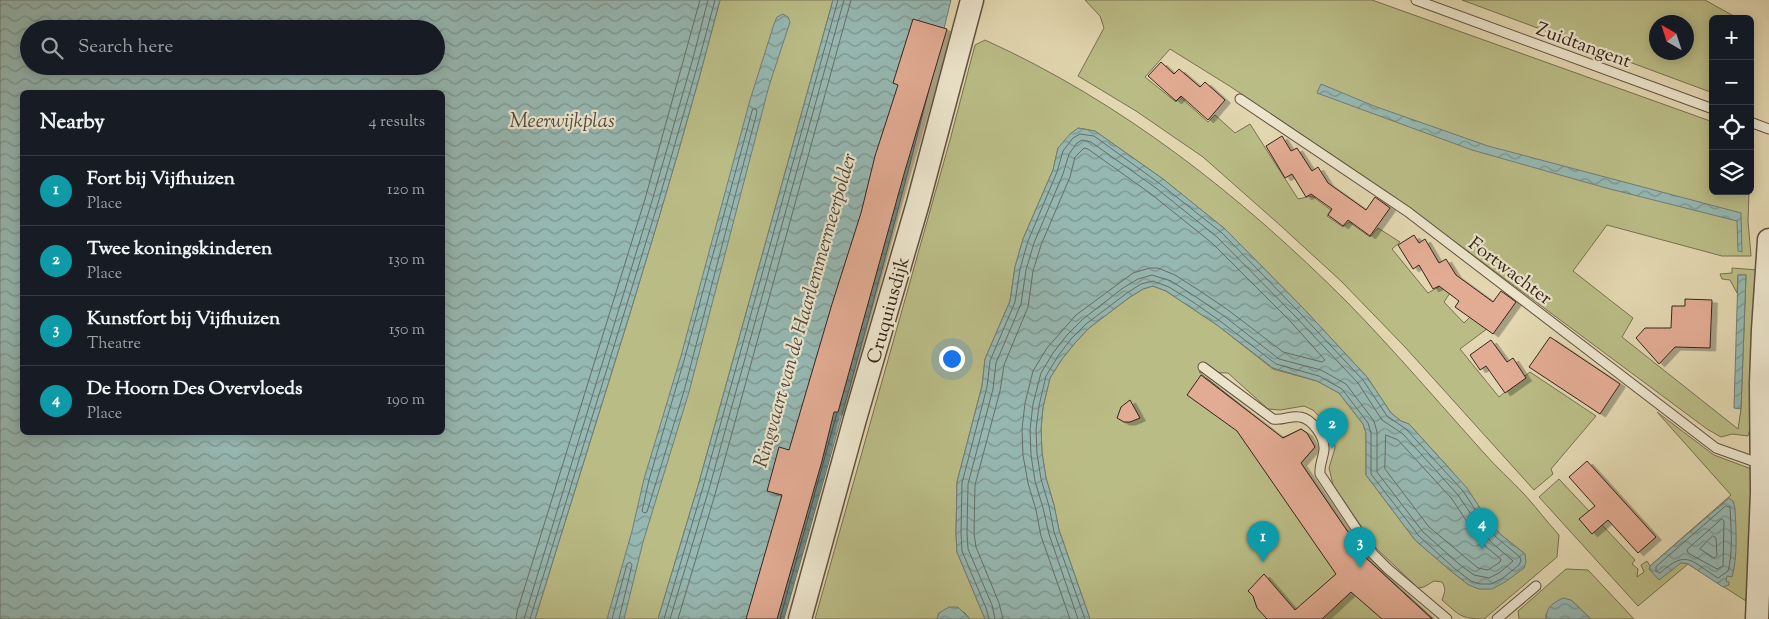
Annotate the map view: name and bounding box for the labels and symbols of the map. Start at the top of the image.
north arrow [1649,15,1694,60]
street label: Zuidtangent [1532,17,1635,76]
water label: Meerwijkplas [509,108,615,137]
water label: Ringvaart van de Haarlemmermeerpolder [748,150,865,471]
street label: Fortwachter [1462,231,1557,313]
street label: Cruquiusdijk [861,254,918,367]
your location [939,346,965,372]
pin: 2 [1316,408,1348,449]
pin: 4 [1466,508,1498,549]
pin: 1 [1247,521,1279,562]
pin: 3 [1344,527,1376,568]

